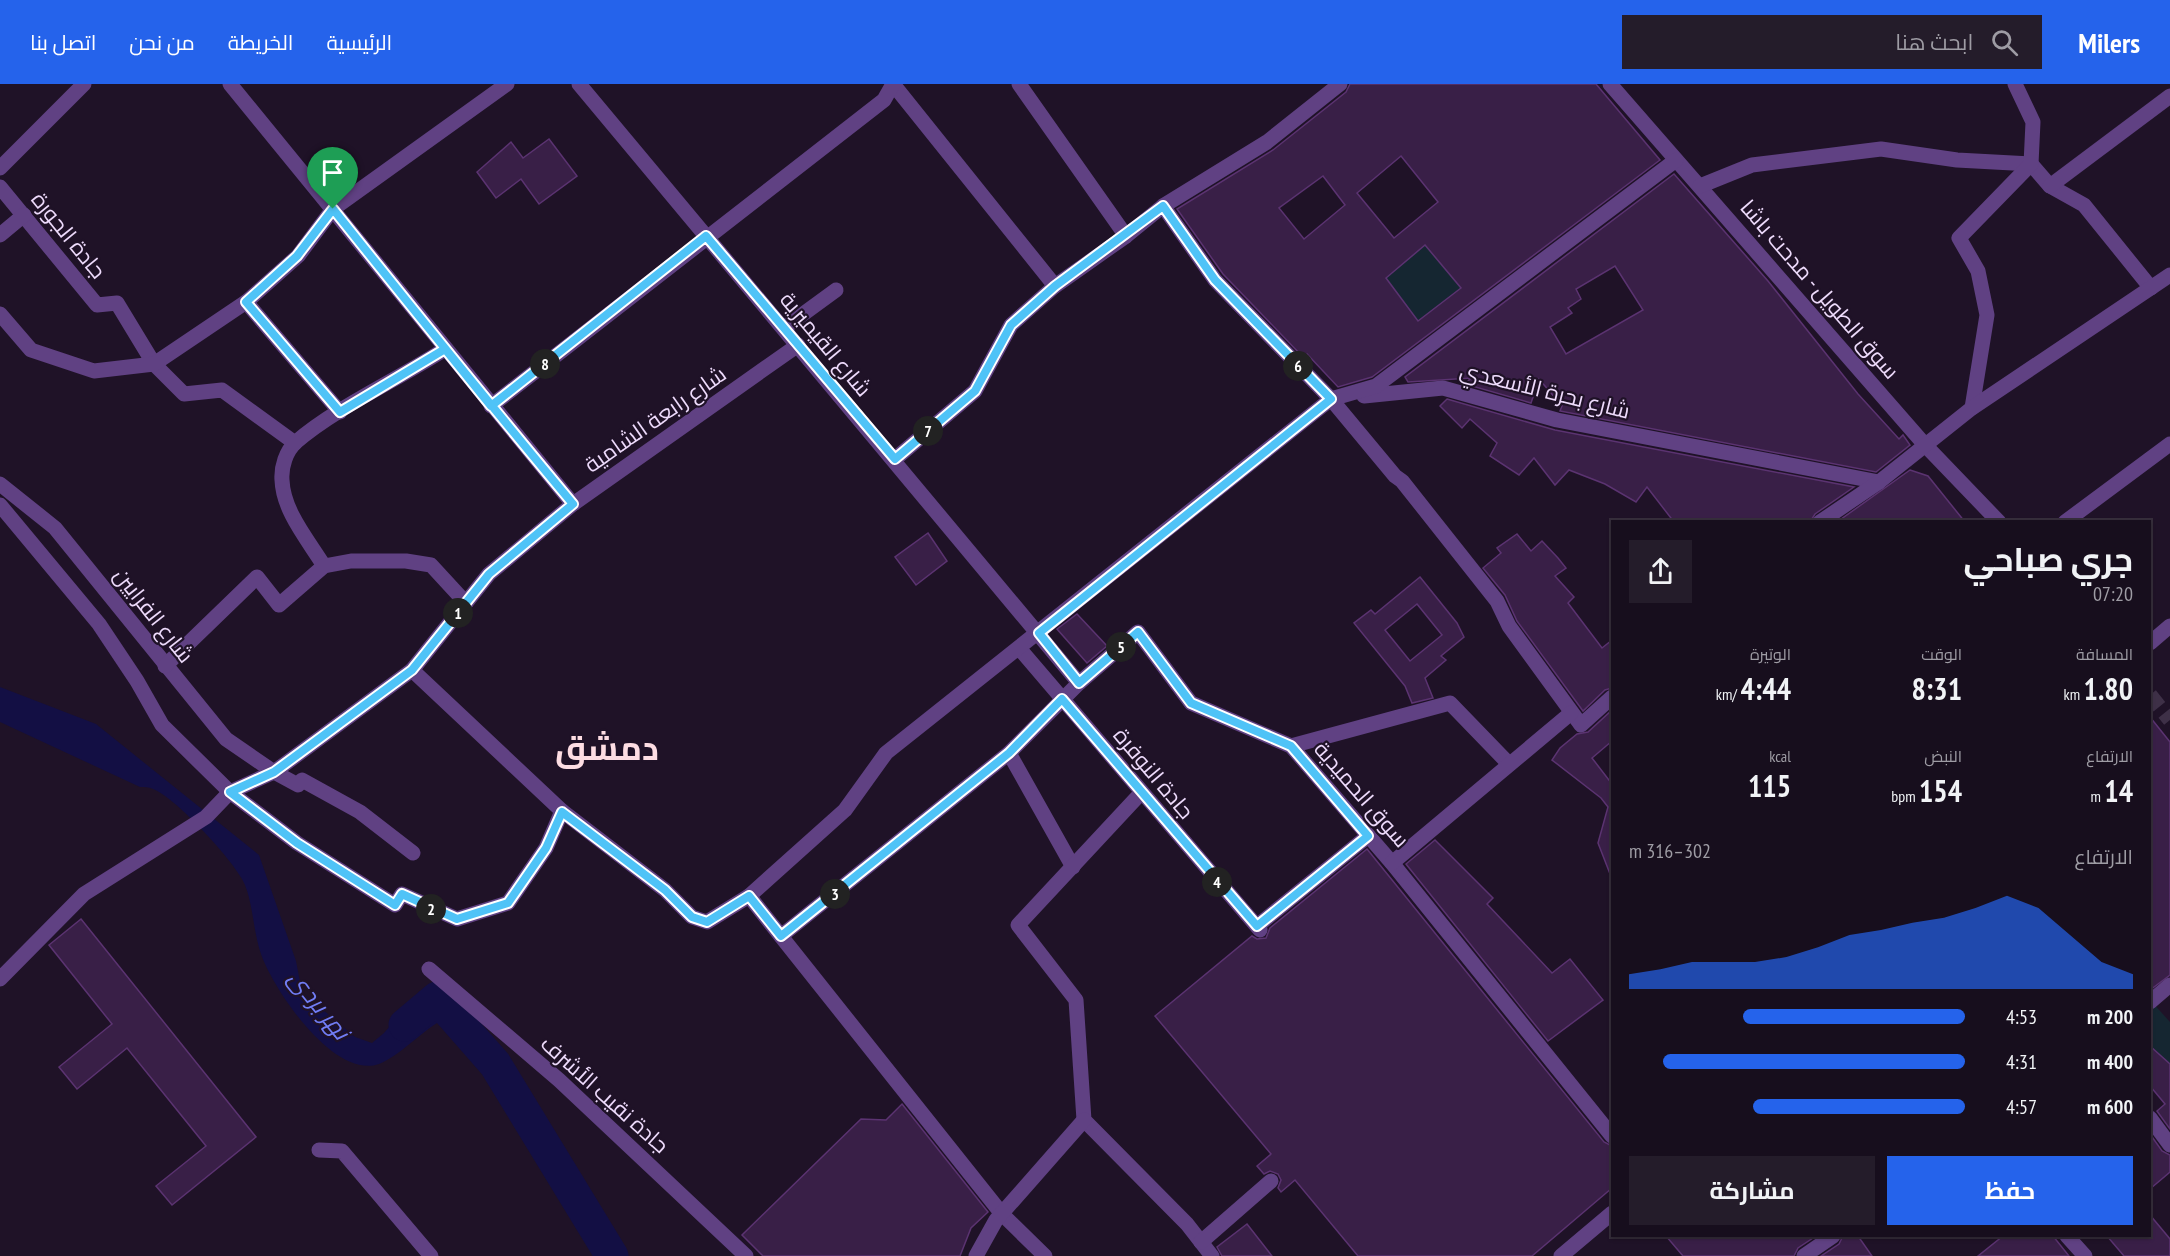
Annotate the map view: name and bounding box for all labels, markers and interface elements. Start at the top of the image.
search box [1622,15,2042,69]
text: Milers [2078,24,2140,61]
icon: search [1988,26,2021,59]
text: ابحث هنا [1895,28,1973,56]
text: اتصل بنا [30,29,96,56]
text: من نحن [129,29,195,56]
text: الخريطة [228,29,293,56]
text: الرئيسية [326,29,392,56]
pin [307,147,358,209]
icon: arrive [316,156,349,189]
street label: جادة الجورة [26,186,112,284]
street label: سوق الطويل - مدحت باشا [1734,193,1906,385]
street label: شارع القيميرية [773,286,878,403]
pin: 8 [530,349,560,379]
pin: 6 [1283,351,1313,381]
text: 8 [541,354,549,374]
street label: شارع بحرة الأسعدي [1456,355,1633,428]
text: 6 [1294,356,1302,376]
street label: شارع رابعة الشامية [579,360,732,479]
pin: 7 [913,416,943,446]
text: 7 [924,421,932,441]
text: جري صباحي [1964,537,2133,580]
button: share [1629,540,1692,603]
street label: شارع الفرايين [107,562,200,669]
text: 07:20 [2093,581,2133,607]
pin: 1 [443,598,473,628]
text: 1 [454,603,462,623]
pin: 5 [1106,632,1136,662]
text: 5 [1117,637,1125,657]
text: الوتيرة [1750,644,1791,664]
text: الوقت [1921,644,1962,664]
text: المسافة [2076,644,2133,664]
text: 4:44 [1740,669,1791,708]
text: 8:31 [1911,669,1962,708]
text: 1.80 [2084,669,2133,708]
text: /km [1716,684,1740,704]
text: km [2064,684,2084,704]
street label: جادة النوفرة [1108,722,1200,824]
district label: دمشق [555,725,659,769]
street label: سوق الحميدية [1308,735,1416,853]
text: kcal [1769,746,1791,766]
text: النبض [1924,746,1962,766]
text: الارتفاع [2086,746,2133,766]
text: 115 [1748,766,1791,805]
text: 154 [1919,771,1962,810]
text: 14 [2104,771,2133,810]
text: bpm [1891,786,1919,806]
text: m [2090,786,2104,806]
text: 302–316 m [1629,838,1711,864]
text: الارتفاع [2074,844,2133,870]
pin: 4 [1202,867,1232,897]
text: 4 [1213,872,1221,892]
pin: 3 [820,879,850,909]
text: 3 [831,884,839,904]
pin: 2 [416,894,446,924]
text: 2 [427,899,435,919]
water label: نهر بردى [282,963,359,1048]
text: 4:53 [2006,1004,2037,1030]
text: 200 m [2087,1004,2133,1030]
street label: جادة نقيب الأشرف [535,1029,675,1159]
text: 4:31 [2006,1049,2037,1075]
text: 400 m [2087,1049,2133,1075]
text: 4:57 [2006,1094,2037,1120]
text: 600 m [2087,1094,2133,1120]
button: مشاركة [1629,1156,1875,1225]
button: حفظ [1887,1156,2133,1225]

